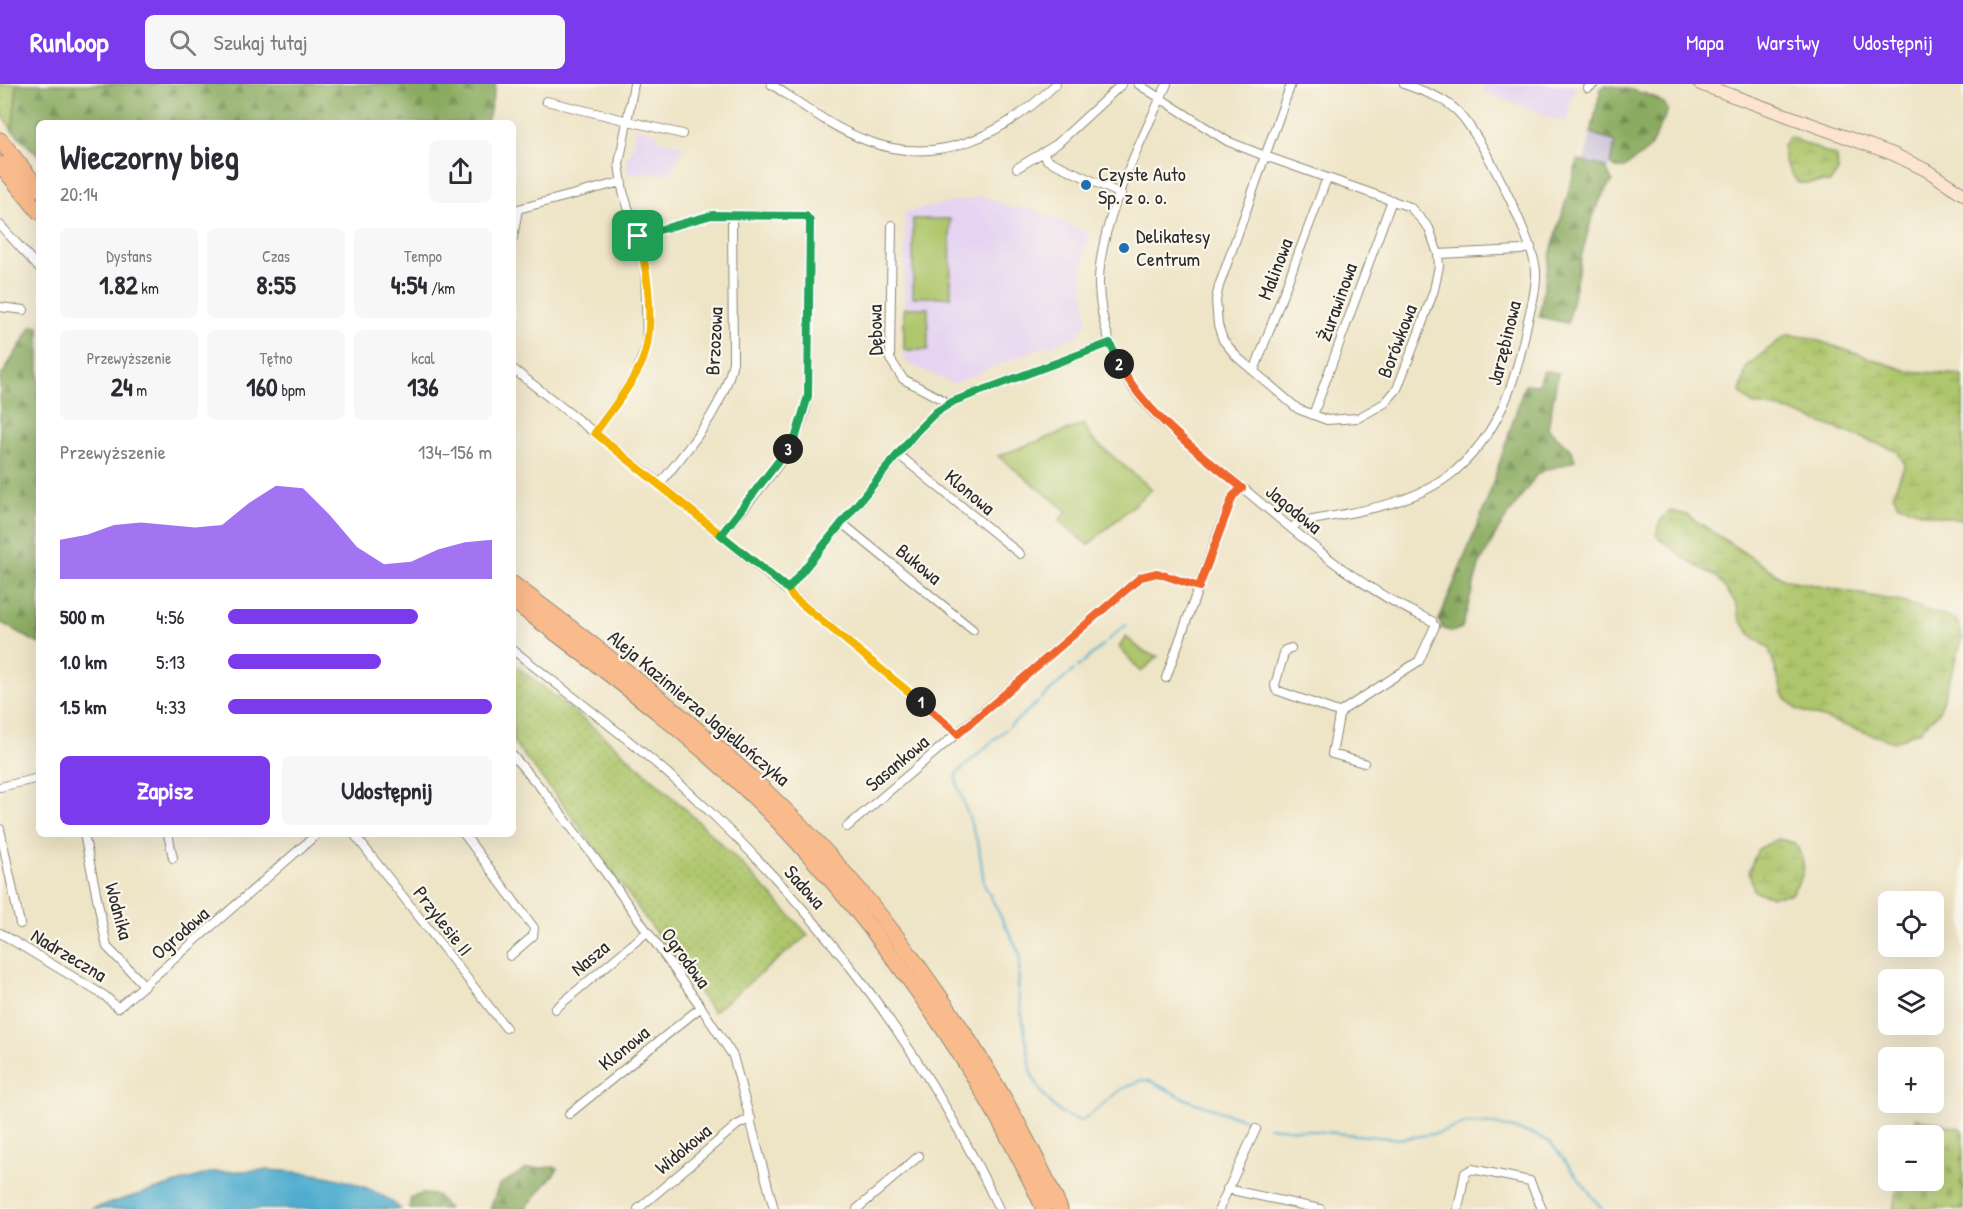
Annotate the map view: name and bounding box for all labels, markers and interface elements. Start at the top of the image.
search box [145,15,565,69]
text: Runloop [30,23,109,61]
icon: search [166,26,199,59]
text: Szukaj tutaj [214,27,308,57]
text: Mapa [1686,28,1724,57]
text: Warstwy [1757,28,1820,57]
text: Udostępnij [1853,28,1933,57]
text: Wieczorny bieg [60,135,239,179]
button: share [429,140,492,203]
place label: Czyste Auto Sp. z o. o. [1098,160,1186,210]
marker: Czyste Auto Sp. z o. o. [1079,178,1093,192]
text: 20:14 [60,180,98,207]
pin [612,210,663,261]
icon: arrive [621,219,654,252]
place label: Delikatesy Centrum [1136,222,1210,272]
street label: Malinowa [1251,234,1299,303]
marker: Delikatesy Centrum [1117,241,1131,255]
text: Dystans [106,245,152,267]
text: Czas [262,245,290,267]
text: Tempo [404,245,442,267]
street label: Żurawinowa [1310,259,1363,345]
text: 1.82 [99,267,138,302]
text: 8:55 [256,267,296,302]
text: 4:54 [391,267,427,302]
text: km [138,277,159,299]
text: /km [427,277,455,299]
street label: Jarzębinowa [1480,298,1527,388]
street label: Borówkowa [1370,300,1423,381]
street label: Dębowa [861,304,888,356]
street label: Brzozowa [698,306,729,376]
text: Przewyższenie [87,347,171,369]
text: Tętno [259,347,293,369]
text: kcal [411,347,435,369]
pin: 2 [1104,349,1134,379]
text: 2 [1115,353,1123,375]
text: 24 [111,369,133,404]
text: 160 [246,369,278,404]
text: 136 [407,369,439,404]
text: m [133,379,147,401]
text: bpm [278,379,306,401]
pin: 3 [773,434,803,464]
text: Przewyższenie [60,438,166,465]
text: 134–156 m [418,438,492,465]
text: 3 [784,438,792,460]
street label: Klonowa [939,463,1001,521]
street label: Jagodowa [1260,478,1328,540]
street label: Bukowa [891,537,948,590]
text: 500 m [60,603,105,630]
text: 4:56 [156,603,185,630]
street label: Aleja Kazimierza Jagiellończyka [603,624,796,792]
text: 1.0 km [60,648,107,675]
text: 5:13 [156,648,185,675]
pin: 1 [906,687,936,717]
text: 1 [918,691,924,713]
text: 1.5 km [60,693,107,720]
text: 4:33 [156,693,186,720]
street label: Sasankowa [859,728,934,797]
button: Zapisz [60,756,270,825]
button: Udostępnij [282,756,492,825]
street label: Sadowa [779,859,832,914]
street label: Wodnika [99,879,140,942]
street label: Przylesie II [408,880,479,961]
map controls [1878,891,1944,1191]
button: locate [1878,891,1944,957]
street label: Ogrodowa [145,900,215,965]
street label: Nadrzeczna [26,921,112,988]
street label: Ogrodowa [655,922,718,994]
street label: Nasza [565,933,615,982]
button: layers [1878,969,1944,1035]
street label: Klonowa [593,1019,655,1076]
button: + [1878,1047,1944,1113]
street label: Widokowa [649,1117,717,1180]
button: − [1878,1125,1944,1191]

